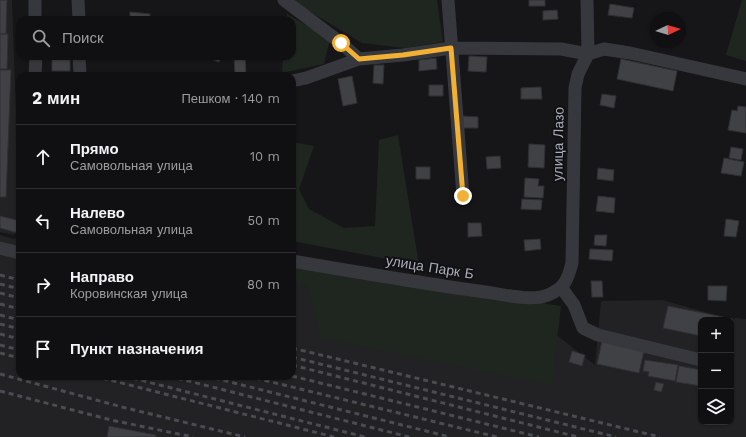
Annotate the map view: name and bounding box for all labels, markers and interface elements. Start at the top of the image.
north arrow [650,12,686,48]
search box [16,16,296,60]
icon: search [30,27,52,49]
text: Поиск [62,29,104,47]
route start [332,34,350,52]
text: 2 мин [32,88,80,108]
text: Пешком · 140 m [182,91,280,106]
street label: улица Лазо [549,107,567,181]
text: Прямо [70,140,119,158]
icon: ahead [32,146,54,168]
text: 10 m [250,149,280,164]
text: Самовольная улица [70,158,193,173]
route end [454,187,472,205]
text: Налево [70,204,125,222]
icon: left [32,210,54,232]
text: 50 m [248,213,280,228]
text: Самовольная улица [70,222,193,237]
street label: улица Парк Б [385,252,475,282]
text: Направо [70,268,134,286]
icon: right [32,274,54,296]
text: 80 m [247,277,280,292]
text: Коровинская улица [70,286,188,301]
map controls [698,317,734,425]
button: + [698,317,734,353]
icon: arrive [32,338,54,360]
text: Пункт назначения [70,340,203,358]
button: − [698,353,734,389]
button: layers [698,389,734,425]

